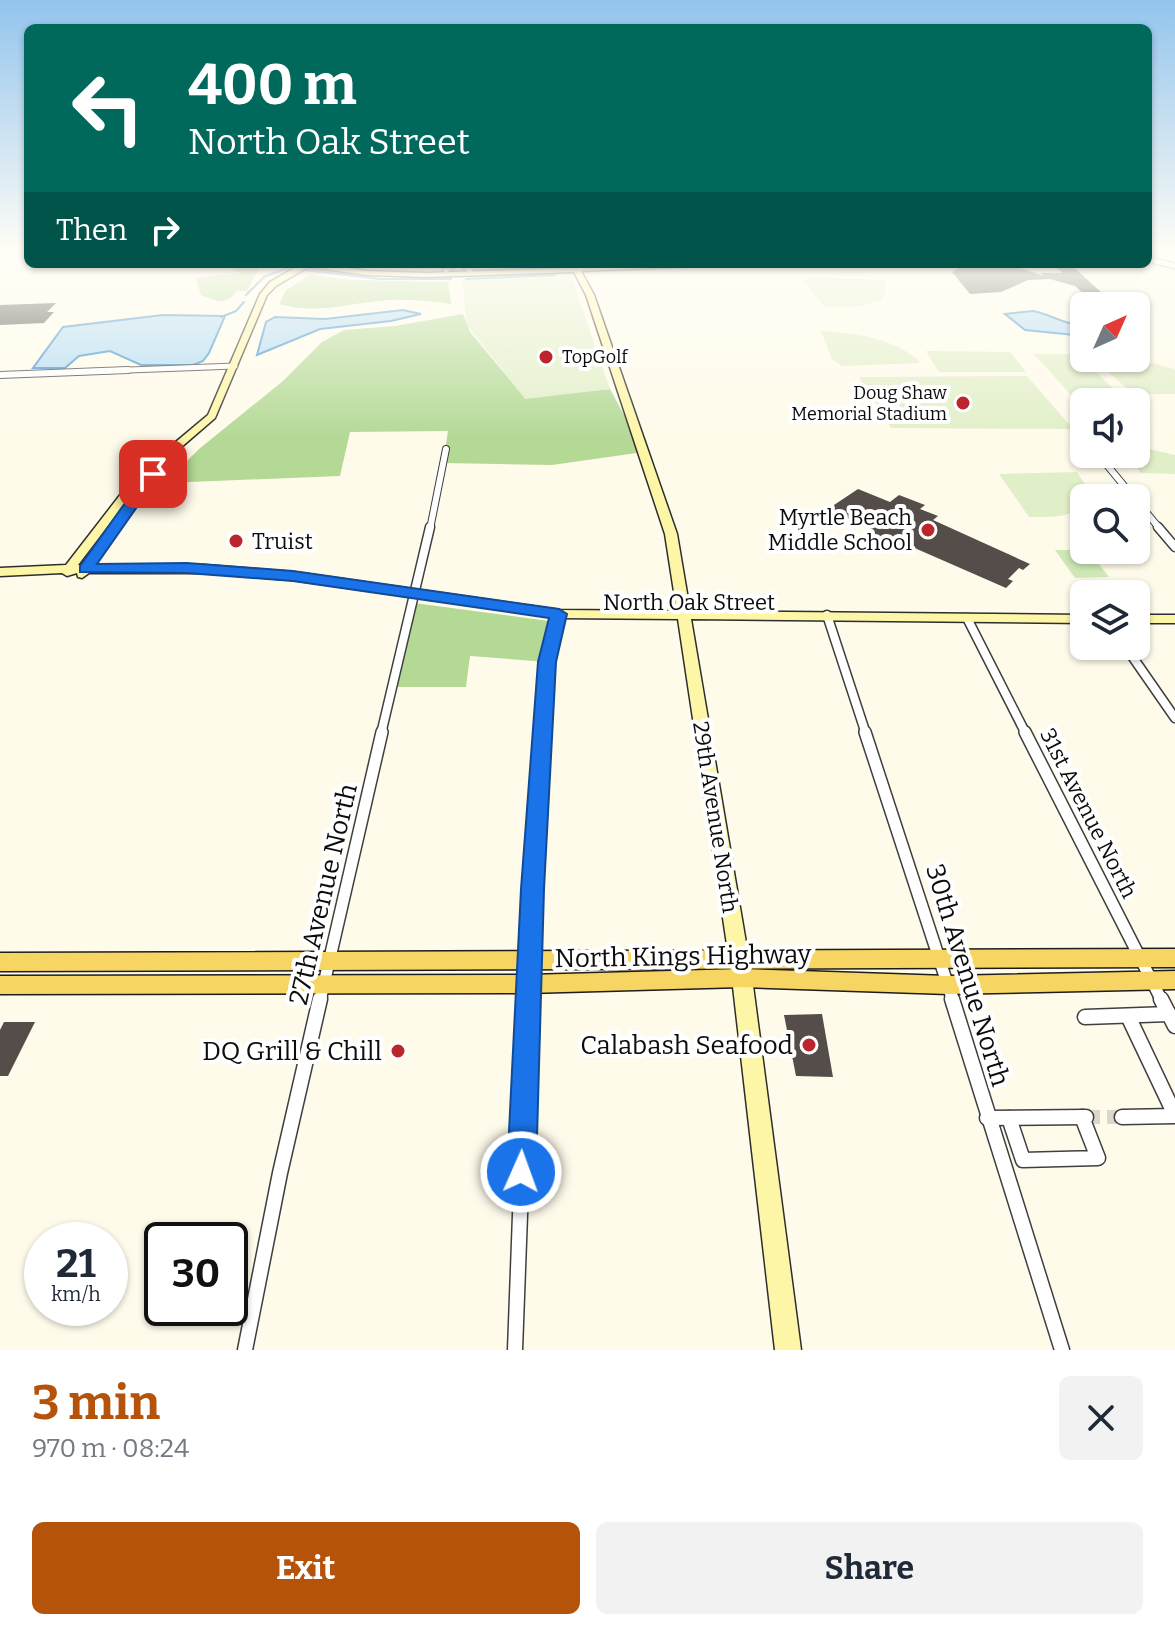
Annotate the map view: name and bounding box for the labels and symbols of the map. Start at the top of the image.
north arrow [1070,292,1150,372]
place label: TopGolf [562,346,629,368]
marker: TopGolf [537,348,555,366]
place label: Doug Shaw Memorial Stadium [791,382,948,425]
marker: Doug Shaw Memorial Stadium [954,394,972,412]
pin [119,440,187,508]
place label: Myrtle Beach Middle School [768,504,912,556]
marker: Myrtle Beach Middle School [919,521,937,539]
place label: Truist [252,528,313,555]
marker: Truist [227,532,245,550]
street label: North Oak Street [603,589,775,616]
street label: 29th Avenue North [687,720,744,915]
street label: 31st Avenue North [1034,724,1143,903]
street label: 27th Avenue North [283,781,364,1008]
street label: 30th Avenue North [919,860,1016,1090]
street label: North Kings Highway [554,939,812,974]
place label: Calabash Seafood [580,1030,793,1061]
place label: DQ Grill & Chill [202,1036,382,1067]
marker: Calabash Seafood [800,1036,818,1054]
marker: DQ Grill & Chill [389,1042,407,1060]
position arrow [479,1130,563,1214]
speed limit sign: 30 [144,1222,248,1326]

